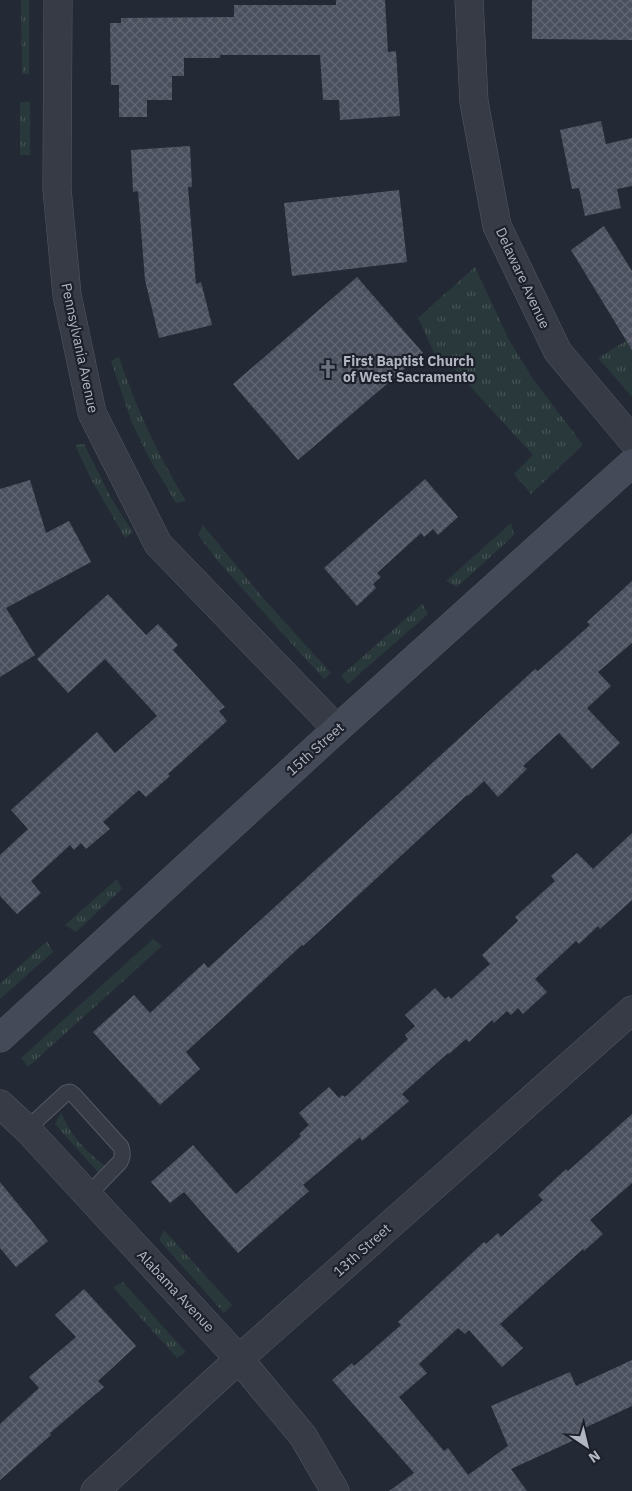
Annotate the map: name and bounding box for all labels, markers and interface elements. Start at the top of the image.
street label: Delaware Avenue [492,225,554,332]
street label: Pennsylvania Avenue [57,281,103,415]
place label: First Baptist Church of West Sacramento [343,352,475,386]
church icon: First Baptist Church of West Sacramento [317,358,339,380]
street label: 15th Street [282,718,348,780]
street label: 13th Street [329,1219,395,1281]
street label: Alabama Avenue [133,1246,219,1336]
north arrow [562,1421,612,1471]
text: N [585,1446,604,1467]

